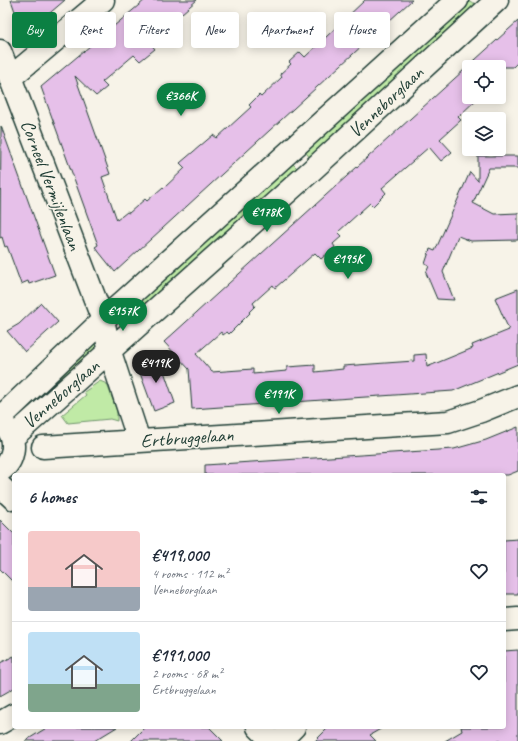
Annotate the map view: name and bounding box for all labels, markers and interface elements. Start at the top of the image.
chip: Buy [12,12,57,48]
chip: Rent [65,12,116,48]
chip: Filters [124,12,183,48]
chip: New [191,12,239,48]
chip: Apartment [247,12,326,48]
chip: House [334,12,390,48]
map controls [462,60,506,156]
button: locate [462,60,506,104]
street label: Venneborglaan [343,61,429,143]
pin: €366K [153,83,209,117]
text: €366K [166,88,196,104]
button: layers [462,112,506,156]
street label: Corneel Vermijlenlaan [15,116,87,254]
pin: €178K [239,199,295,233]
text: €178K [252,204,282,220]
pin: €195K [320,246,376,280]
text: €195K [333,251,363,267]
pin: €157K [95,298,151,332]
text: €157K [108,303,138,319]
pin: €419K [128,350,184,384]
street label: Venneborglaan [17,354,105,434]
text: €419K [141,355,171,371]
pin: €191K [251,381,307,415]
text: €191K [264,386,294,402]
street label: Ertbruggelaan [140,423,235,453]
icon: filters [468,486,490,508]
text: 6 homes [28,487,76,508]
text: €419,000 [152,545,209,566]
icon: home [60,547,108,595]
icon: heart [468,560,490,582]
text: 4 rooms · 112 m² [152,566,228,582]
text: Venneborglaan [152,582,217,598]
text: €191,000 [152,645,209,666]
icon: home [60,648,108,696]
icon: heart [468,661,490,683]
text: 2 rooms · 68 m² [152,666,222,682]
text: Ertbruggelaan [152,682,216,698]

